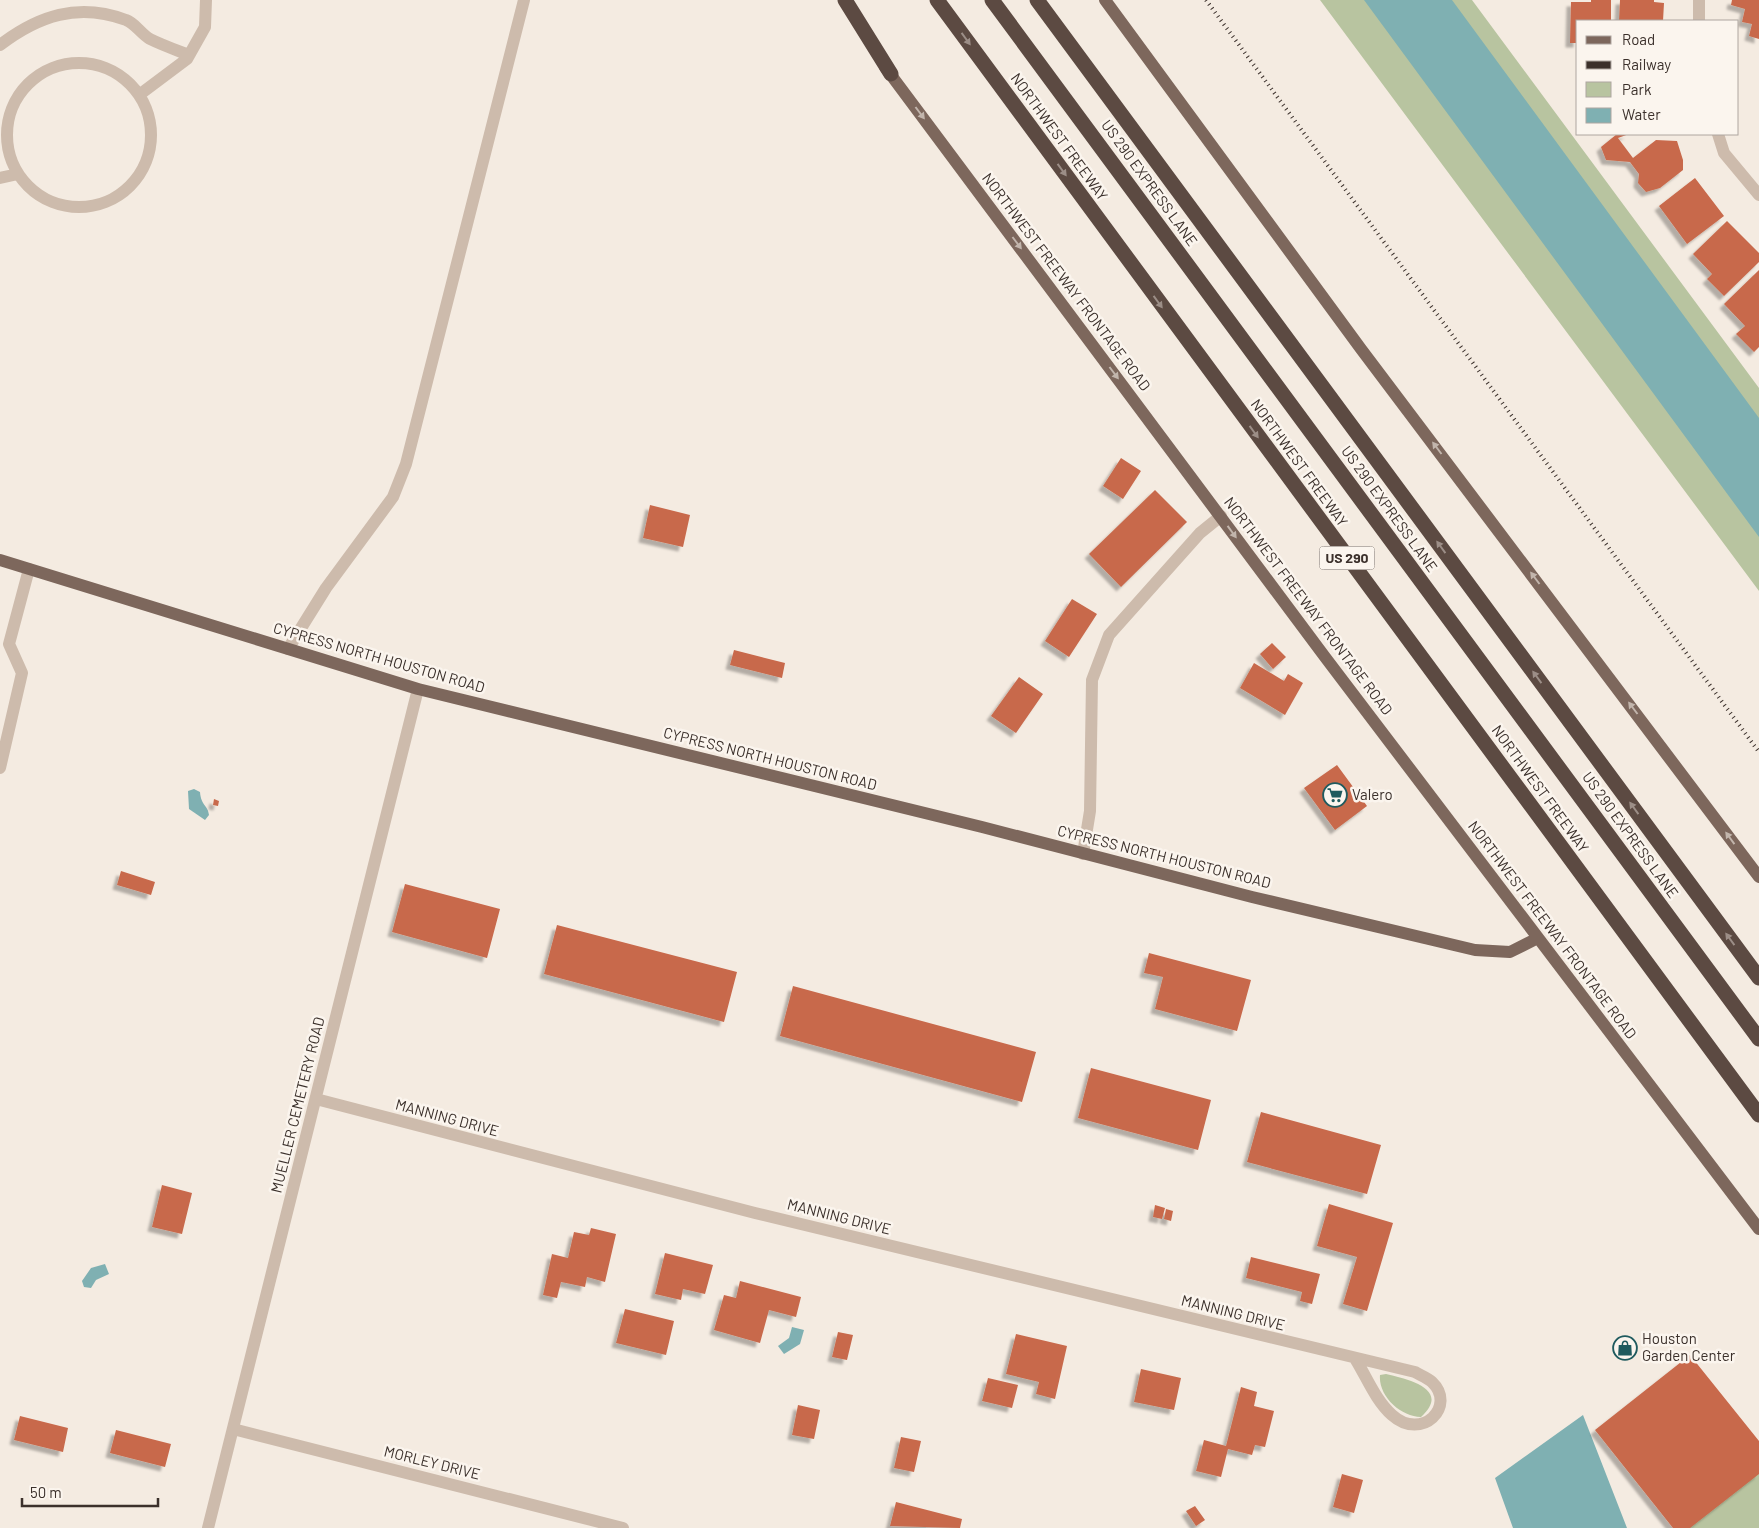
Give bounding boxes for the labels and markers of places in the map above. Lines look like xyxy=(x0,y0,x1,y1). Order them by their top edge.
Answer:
supermarket icon: Valero xyxy=(1322,782,1348,808)
place label: Valero xyxy=(1352,785,1393,803)
place label: Houston Garden Center xyxy=(1642,1329,1736,1364)
shop icon: Houston Garden Center xyxy=(1612,1335,1638,1361)

